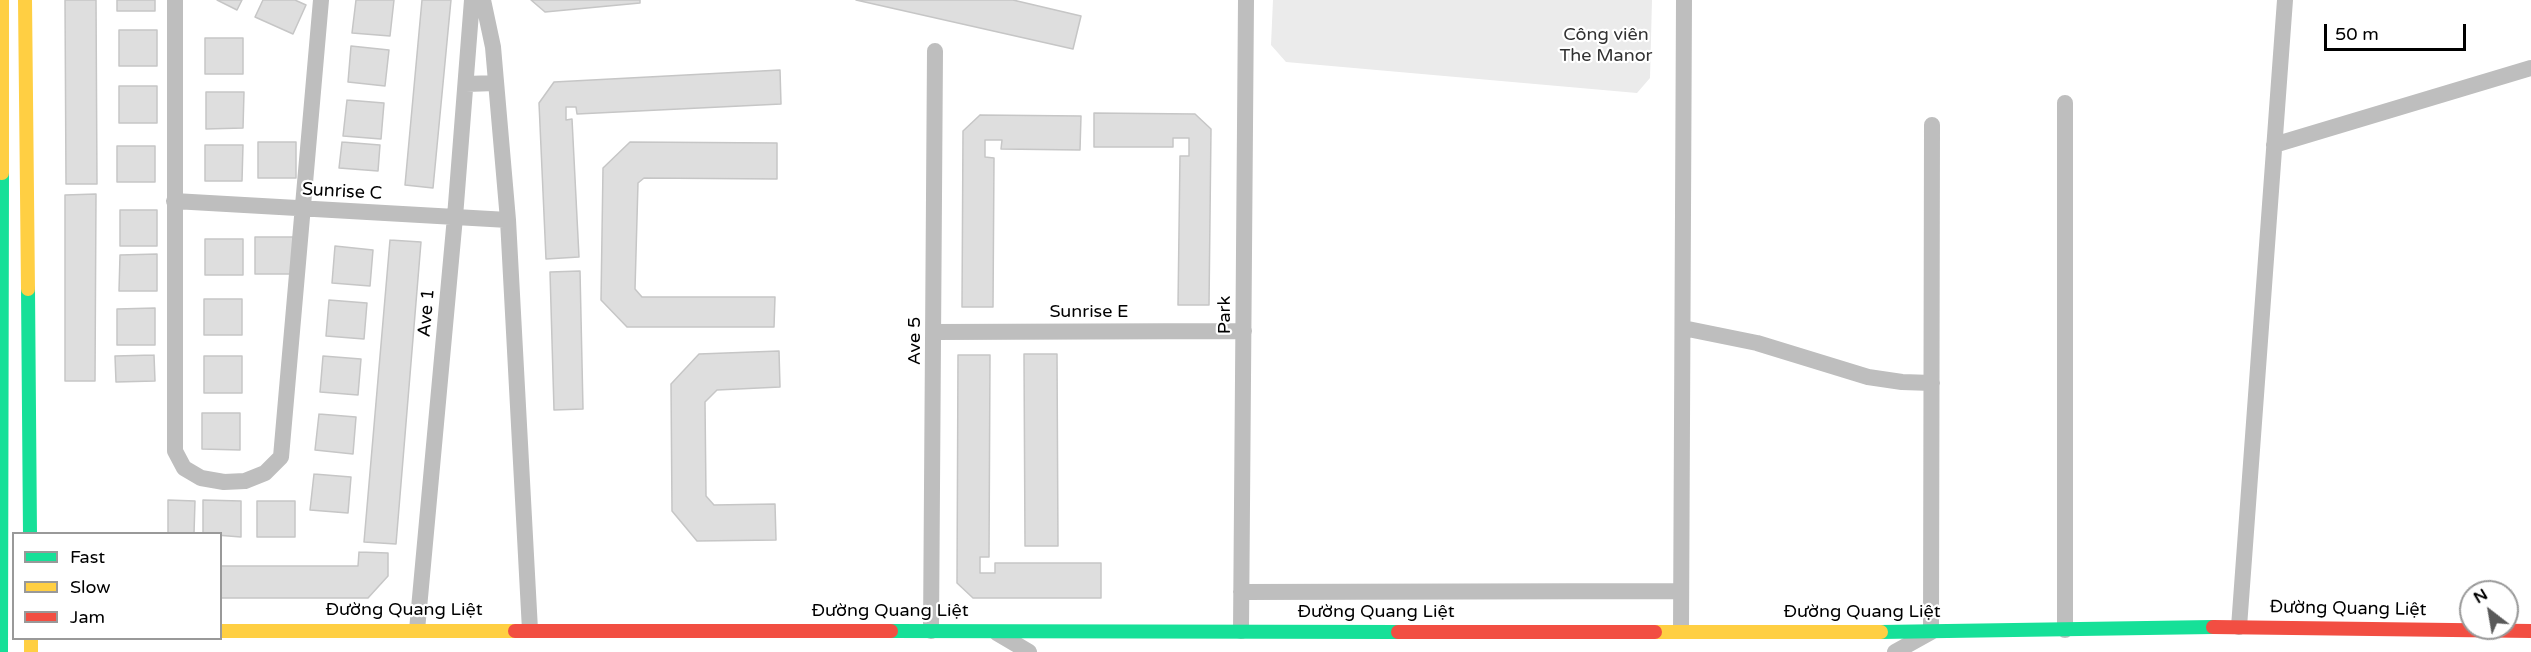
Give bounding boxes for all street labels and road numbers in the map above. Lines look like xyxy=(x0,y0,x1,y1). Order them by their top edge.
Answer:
street label: Sunrise C xyxy=(301,179,383,205)
street label: Ave 1 xyxy=(414,288,440,338)
street label: Park xyxy=(1214,296,1236,334)
street label: Sunrise E xyxy=(1049,301,1129,323)
street label: Ave 5 xyxy=(904,317,926,365)
street label: Đường Quang Liệt xyxy=(2269,597,2427,621)
street label: Đường Quang Liệt xyxy=(325,599,483,621)
street label: Đường Quang Liệt xyxy=(811,600,969,622)
street label: Đường Quang Liệt xyxy=(1297,601,1455,623)
street label: Đường Quang Liệt xyxy=(1783,601,1941,623)

